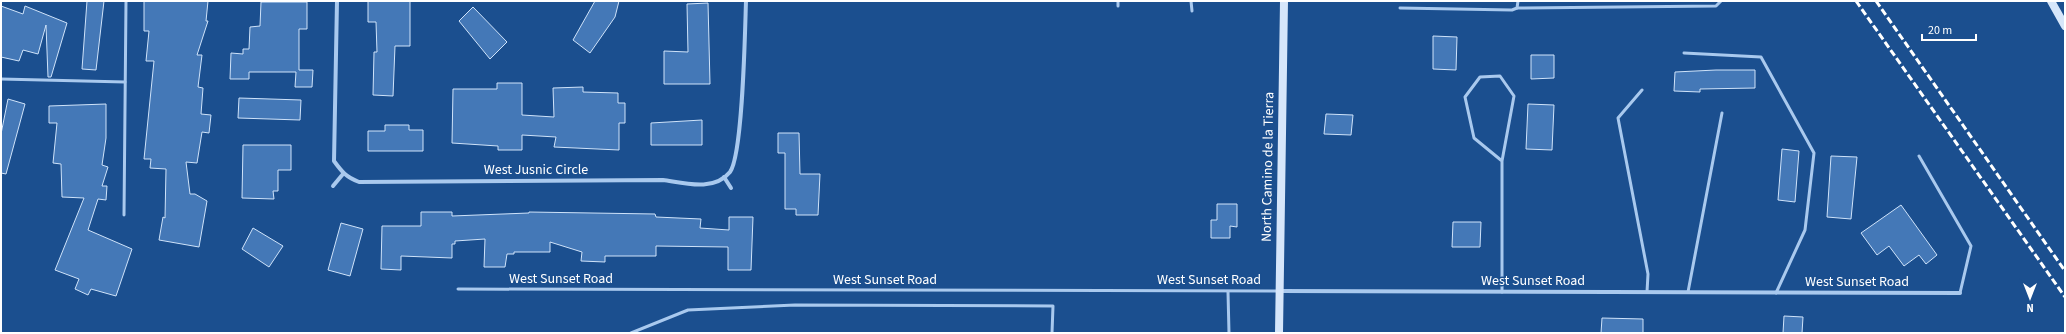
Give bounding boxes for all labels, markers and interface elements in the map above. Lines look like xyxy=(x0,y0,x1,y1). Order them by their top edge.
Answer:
scale bar xyxy=(1922,16,1976,42)
text: 20 m xyxy=(1928,22,1952,39)
street label: North Camino de la Tierra xyxy=(1257,92,1279,242)
street label: West Jusnic Circle xyxy=(484,160,588,180)
street label: West Sunset Road xyxy=(509,269,613,289)
street label: West Sunset Road xyxy=(833,270,937,290)
street label: West Sunset Road xyxy=(1157,270,1261,290)
street label: West Sunset Road xyxy=(1481,271,1585,291)
street label: West Sunset Road xyxy=(1805,272,1909,292)
north arrow xyxy=(2010,278,2050,318)
text: N xyxy=(2026,300,2034,315)

